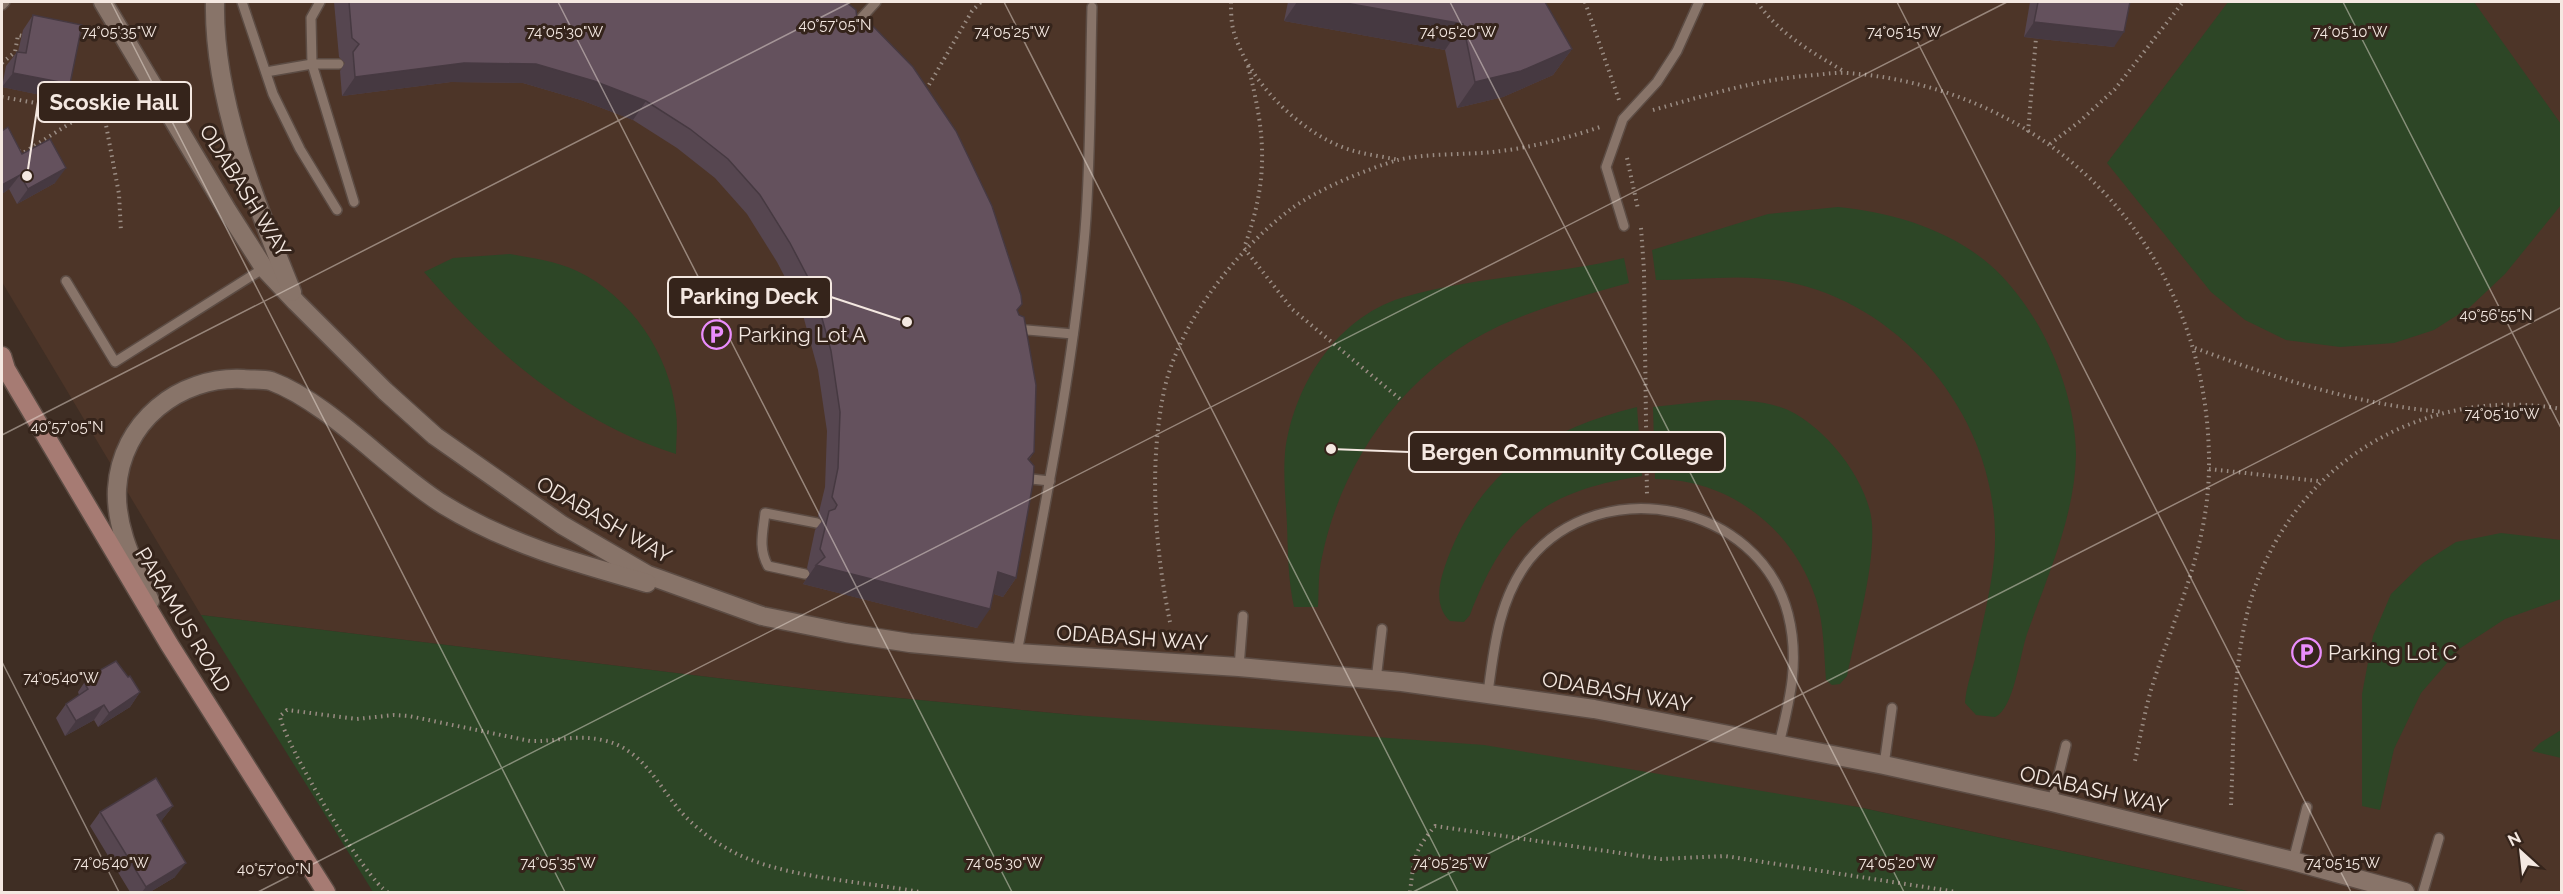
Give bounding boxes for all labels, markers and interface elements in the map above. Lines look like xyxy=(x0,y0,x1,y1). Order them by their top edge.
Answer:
text: 40°57'05"N xyxy=(798,16,872,34)
text: 74°05'35"W xyxy=(81,23,157,41)
text: 74°05'30"W xyxy=(527,23,603,41)
text: 74°05'25"W xyxy=(974,23,1050,41)
text: 74°05'20"W xyxy=(1420,23,1496,41)
text: 74°05'15"W xyxy=(1867,23,1941,41)
text: 74°05'10"W xyxy=(2313,23,2388,41)
callout: Scoskie Hall xyxy=(38,82,191,122)
text: Scoskie Hall xyxy=(49,89,180,115)
street label: ODABASH WAY xyxy=(195,120,296,262)
callout: Parking Deck xyxy=(668,277,831,317)
text: Parking Deck xyxy=(680,283,819,309)
text: 40°56'55"N xyxy=(2460,306,2533,324)
parking icon: Parking Lot A xyxy=(701,319,733,351)
place label: Parking Lot A xyxy=(738,322,866,347)
text: 74°05'10"W xyxy=(2465,405,2540,423)
text: 40°57'05"N xyxy=(30,418,104,436)
callout: Bergen Community College xyxy=(1409,432,1725,472)
text: Bergen Community College xyxy=(1421,439,1713,465)
street label: ODABASH WAY xyxy=(532,471,677,569)
street label: PARAMUS ROAD xyxy=(130,543,237,697)
street label: ODABASH WAY xyxy=(1055,620,1209,655)
parking icon: Parking Lot C xyxy=(2291,637,2323,669)
place label: Parking Lot C xyxy=(2328,640,2457,665)
street label: ODABASH WAY xyxy=(1540,666,1694,717)
text: 74°05'40"W xyxy=(23,669,99,687)
street label: ODABASH WAY xyxy=(2017,760,2171,819)
north arrow xyxy=(2491,822,2551,882)
text: N xyxy=(2505,828,2524,850)
text: 74°05'40"W xyxy=(73,854,149,872)
text: 74°05'35"W xyxy=(520,854,596,872)
text: 74°05'30"W xyxy=(966,854,1042,872)
text: 74°05'25"W xyxy=(1412,854,1488,872)
text: 74°05'20"W xyxy=(1859,854,1935,872)
text: 74°05'15"W xyxy=(2306,854,2380,872)
text: 40°57'00"N xyxy=(237,860,311,878)

